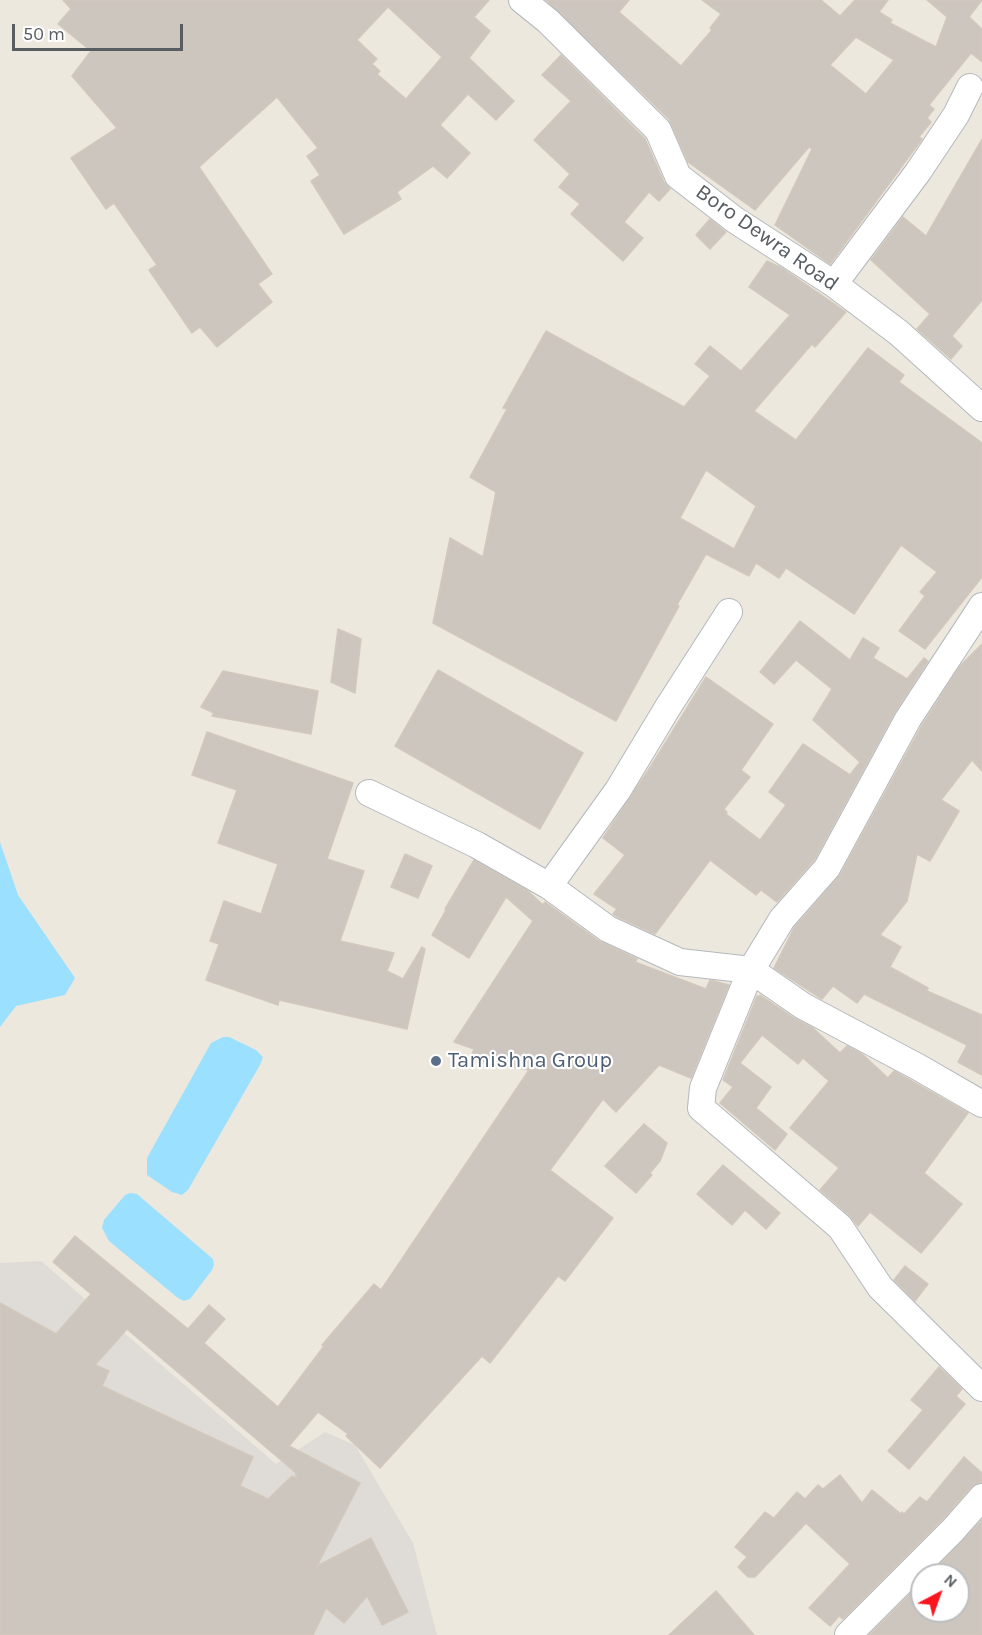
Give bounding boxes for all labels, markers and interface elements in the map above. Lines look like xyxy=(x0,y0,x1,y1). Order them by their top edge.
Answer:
scale bar xyxy=(15,12,186,50)
text: 50 m xyxy=(23,23,65,45)
street label: Boro Dewra Road xyxy=(690,179,844,297)
place label: Tamishna Group xyxy=(448,1048,612,1074)
marker: Tamishna Group xyxy=(429,1054,443,1068)
north arrow xyxy=(910,1563,970,1623)
text: N xyxy=(940,1570,961,1591)

